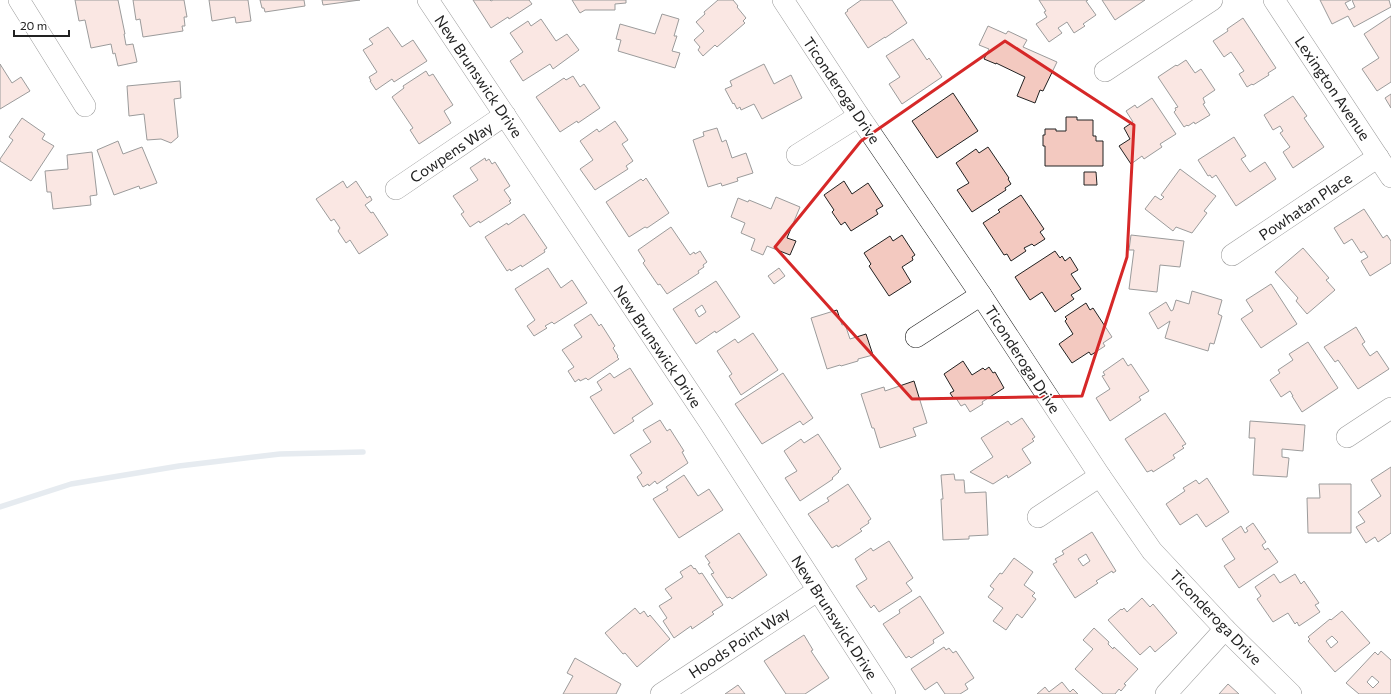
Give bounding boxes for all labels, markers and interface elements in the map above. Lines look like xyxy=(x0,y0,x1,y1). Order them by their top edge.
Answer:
street label: New Brunswick Drive xyxy=(431,11,527,141)
scale bar xyxy=(14,12,69,38)
text: 20 m xyxy=(20,18,47,32)
street label: Ticonderoga Drive xyxy=(800,33,884,147)
street label: Lexington Avenue xyxy=(1292,33,1374,143)
street label: Cowpens Way xyxy=(406,118,496,186)
street label: Powhatan Place xyxy=(1255,168,1355,244)
street label: New Brunswick Drive xyxy=(610,281,706,411)
street label: Ticonderoga Drive xyxy=(981,302,1065,416)
street label: New Brunswick Drive xyxy=(788,552,882,682)
street label: Ticonderoga Drive xyxy=(1166,566,1266,668)
street label: Hoods Point Way xyxy=(685,602,793,681)

